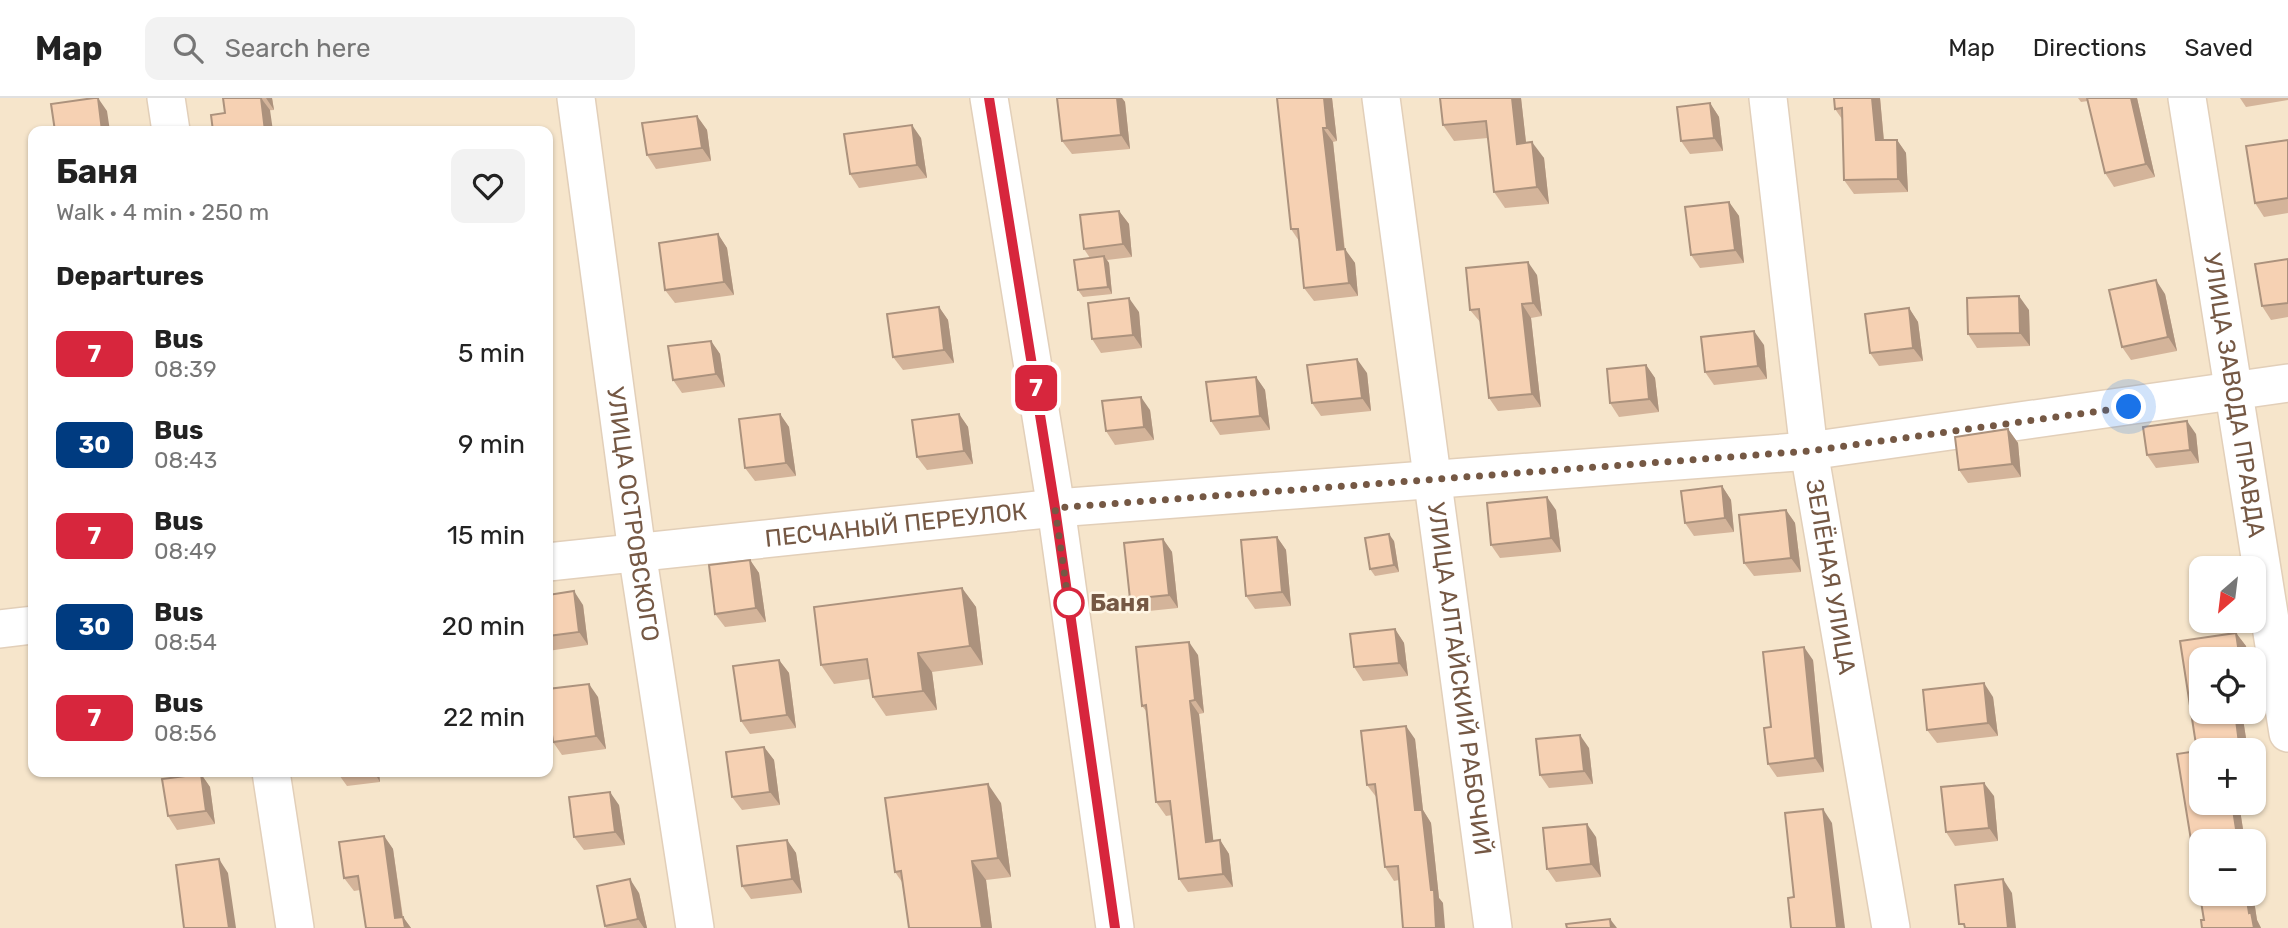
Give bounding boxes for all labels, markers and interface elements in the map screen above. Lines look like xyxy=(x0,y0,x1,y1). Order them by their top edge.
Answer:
search box xyxy=(145,17,635,80)
text: Map xyxy=(35,29,103,68)
icon: search xyxy=(169,29,207,67)
text: Search here xyxy=(225,33,370,64)
text: Map xyxy=(1948,34,1995,62)
text: Directions xyxy=(2033,34,2146,62)
text: Saved xyxy=(2184,34,2253,62)
button: heart xyxy=(451,149,525,223)
text: Баня xyxy=(56,152,138,191)
text: Walk · 4 min · 250 m xyxy=(56,198,269,226)
street label: УЛИЦА ЗАВОДА ПРАВДА xyxy=(2198,251,2271,540)
text: Departures xyxy=(56,261,204,292)
text: Bus xyxy=(154,324,203,355)
text: 5 min xyxy=(458,338,525,369)
text: 7 xyxy=(88,340,101,368)
text: 08:39 xyxy=(154,355,217,383)
line badge: 7 xyxy=(1013,365,1059,411)
text: 7 xyxy=(1029,374,1043,402)
street label: УЛИЦА ОСТРОВСКОГО xyxy=(601,385,665,643)
your location xyxy=(2111,389,2146,424)
text: Bus xyxy=(154,415,203,446)
text: 9 min xyxy=(458,429,525,460)
text: 30 xyxy=(78,431,111,459)
text: 08:43 xyxy=(154,446,217,474)
street label: ЗЕЛЁНАЯ УЛИЦА xyxy=(1800,477,1861,677)
street label: ПЕСЧАНЫЙ ПЕРЕУЛОК xyxy=(764,497,1029,553)
street label: УЛИЦА АЛТАЙСКИЙ РАБОЧИЙ xyxy=(1422,501,1497,857)
text: Bus xyxy=(154,506,203,537)
text: 15 min xyxy=(447,520,525,551)
text: 7 xyxy=(88,522,101,550)
text: 08:49 xyxy=(154,537,217,565)
north arrow xyxy=(2189,556,2266,634)
map controls xyxy=(2189,556,2266,906)
marker: Баня xyxy=(1054,588,1084,618)
place label: Баня xyxy=(1090,589,1150,617)
text: Bus xyxy=(154,597,203,628)
text: 20 min xyxy=(442,611,525,642)
text: 30 xyxy=(78,613,111,641)
text: 08:54 xyxy=(154,628,217,656)
button: locate xyxy=(2189,647,2266,724)
text: Bus xyxy=(154,688,203,719)
text: 22 min xyxy=(443,702,525,733)
text: 7 xyxy=(88,704,101,732)
text: 08:56 xyxy=(154,719,217,747)
button: + xyxy=(2189,738,2266,815)
button: − xyxy=(2189,829,2266,906)

